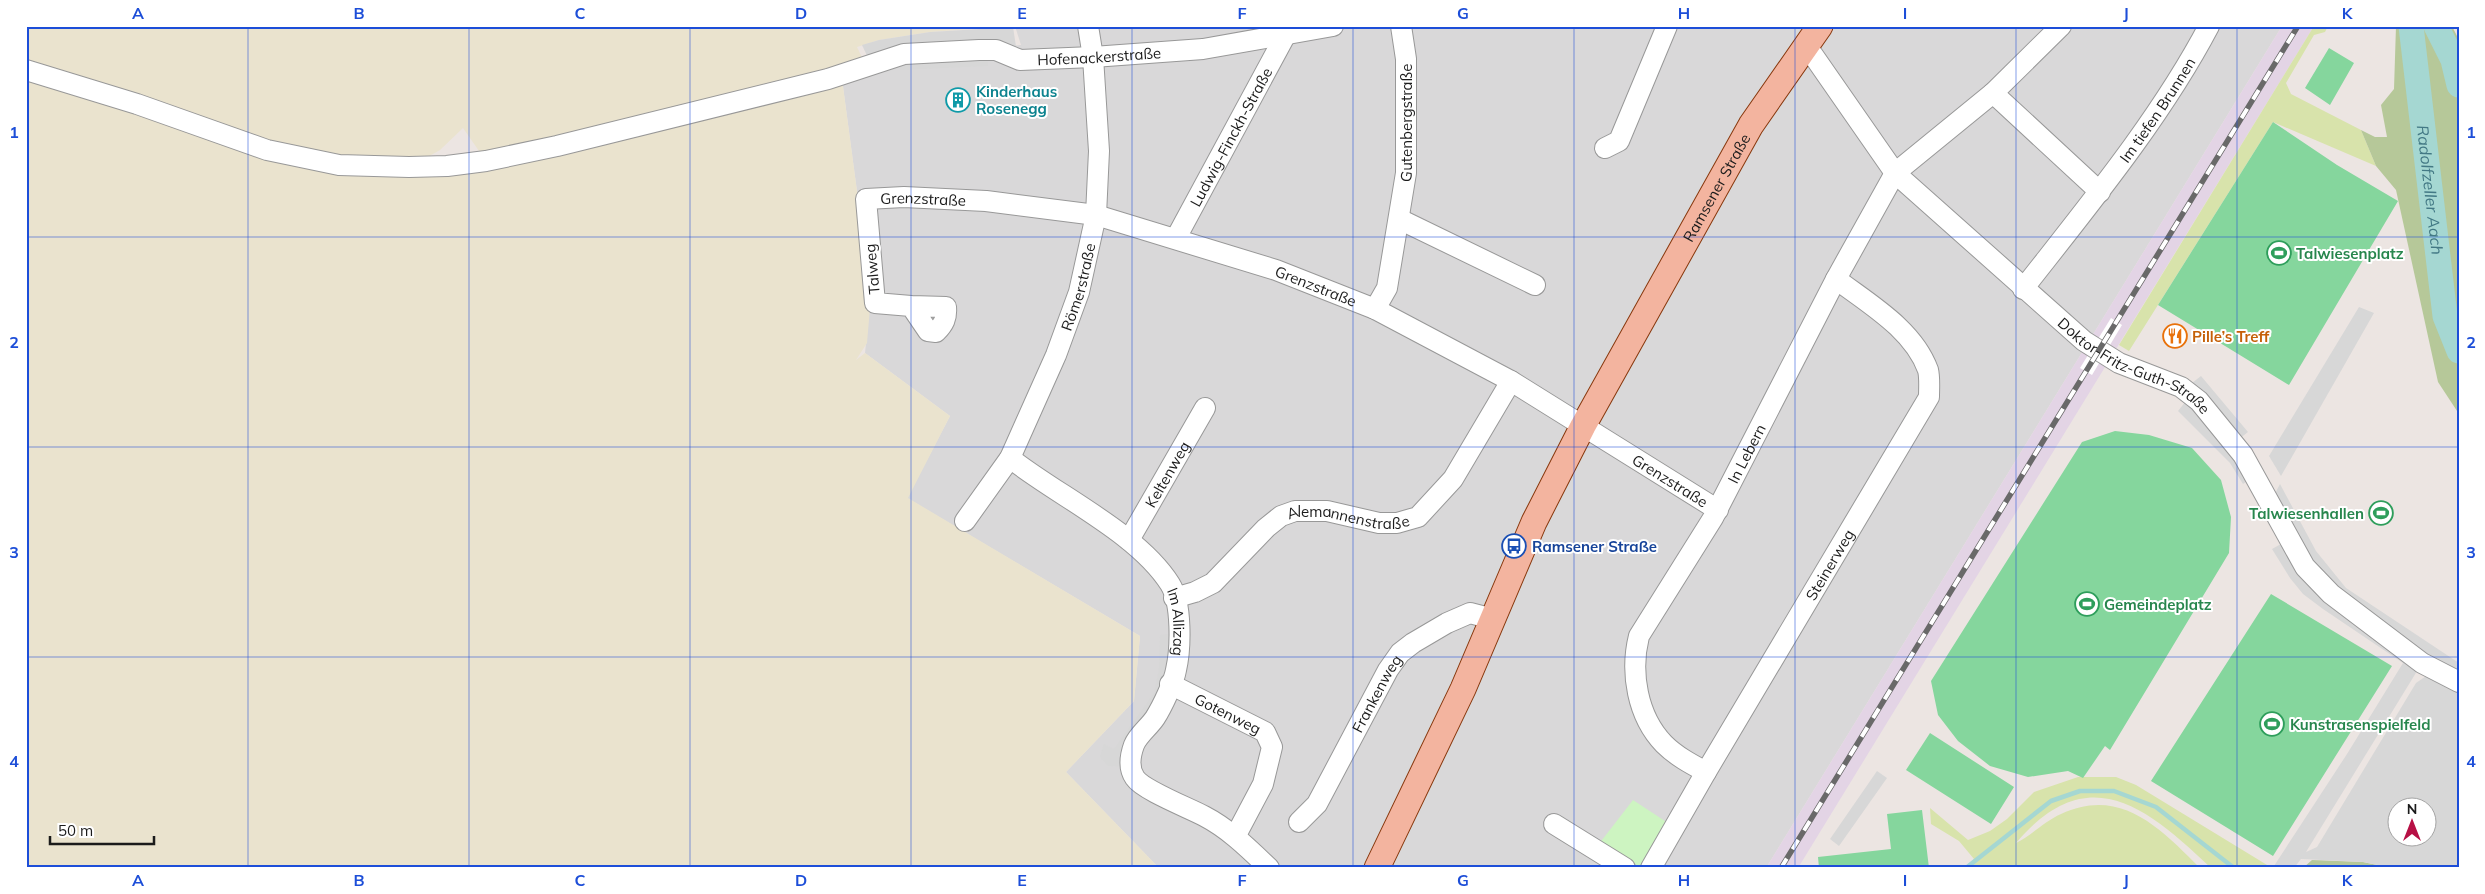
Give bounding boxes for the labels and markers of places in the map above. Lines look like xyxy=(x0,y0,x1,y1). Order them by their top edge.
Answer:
place label: Kinderhaus Rosenegg xyxy=(976,82,1057,118)
building icon: Kinderhaus Rosenegg xyxy=(945,87,971,113)
sports icon: Talwiesenplatz xyxy=(2266,240,2292,266)
place label: Talwiesenplatz xyxy=(2296,244,2404,263)
restaurant icon: Pille’s Treff xyxy=(2162,323,2188,349)
place label: Pille’s Treff xyxy=(2192,327,2270,346)
sports icon: Talwiesenhallen xyxy=(2368,500,2394,526)
place label: Talwiesenhallen xyxy=(2249,504,2364,523)
bus stop icon: Ramsener Straße xyxy=(1501,533,1527,559)
place label: Ramsener Straße xyxy=(1532,537,1657,556)
sports icon: Gemeindeplatz xyxy=(2074,591,2100,617)
place label: Gemeindeplatz xyxy=(2104,595,2212,614)
sports icon: Kunstrasenspielfeld xyxy=(2259,711,2285,737)
place label: Kunstrasenspielfeld xyxy=(2290,715,2430,734)

